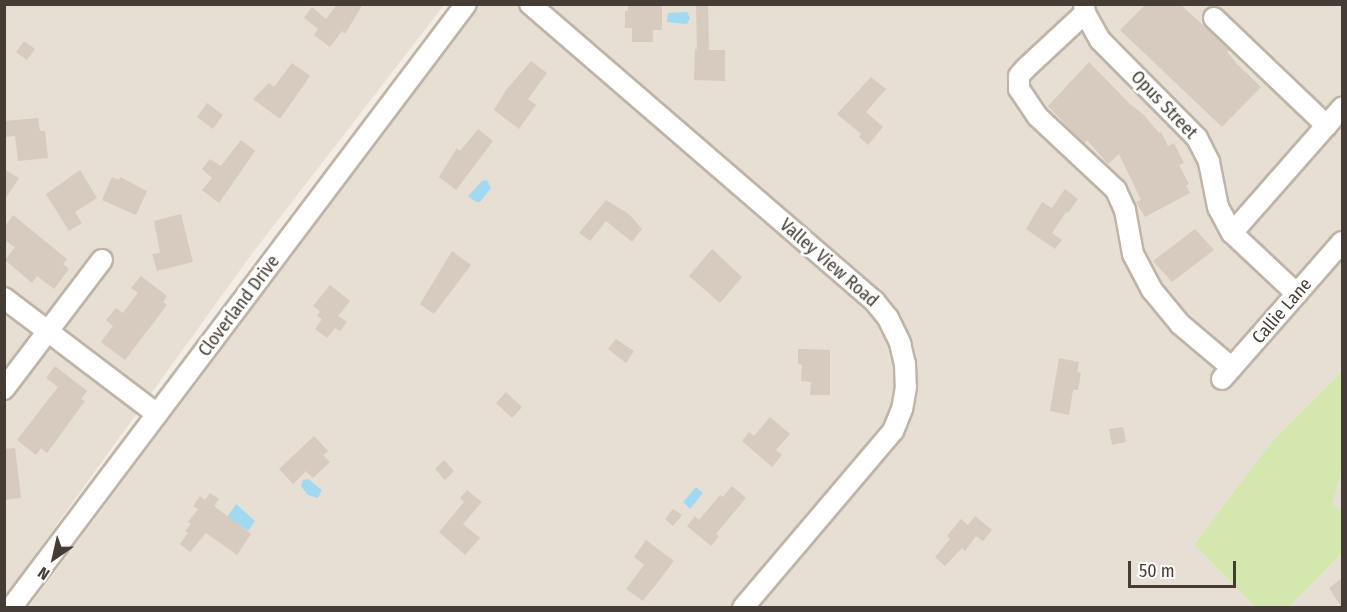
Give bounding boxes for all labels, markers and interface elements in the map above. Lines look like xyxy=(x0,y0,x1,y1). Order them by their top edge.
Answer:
street label: Opus Street xyxy=(1126,66,1202,144)
street label: Valley View Road xyxy=(775,214,883,312)
street label: Cloverland Drive xyxy=(194,251,284,361)
street label: Callie Lane xyxy=(1248,274,1316,348)
north arrow xyxy=(24,528,84,588)
scale bar xyxy=(1131,549,1239,587)
text: 50 m xyxy=(1139,560,1175,582)
text: N xyxy=(34,563,53,584)

